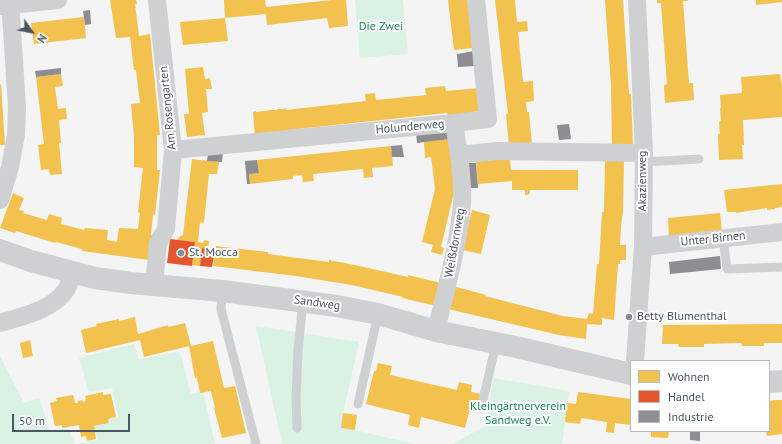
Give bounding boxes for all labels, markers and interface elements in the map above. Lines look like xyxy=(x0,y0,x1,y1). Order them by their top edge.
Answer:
north arrow xyxy=(12,12,52,52)
park label: Die Zwei xyxy=(359,20,403,34)
text: N xyxy=(34,32,50,45)
street label: Am Rosengarten xyxy=(156,65,180,151)
street label: Holunderweg xyxy=(375,117,445,137)
street label: Akazienweg xyxy=(636,150,650,212)
street label: Weißdornweg xyxy=(442,207,468,279)
street label: Unter Birnen xyxy=(680,228,746,250)
place label: St. Mocca xyxy=(189,246,238,260)
marker: St. Mocca xyxy=(176,248,186,258)
street label: Sandweg xyxy=(293,293,341,313)
place label: Betty Blumenthal xyxy=(637,310,727,324)
marker: Betty Blumenthal xyxy=(624,312,634,322)
legend xyxy=(630,360,770,432)
text: Wohnen xyxy=(668,369,710,384)
text: Handel xyxy=(668,389,705,404)
park label: Kleingärtnerverein Sandweg e.V. xyxy=(470,400,566,428)
scale bar xyxy=(14,406,132,432)
text: Industrie xyxy=(668,409,714,424)
text: 50 m xyxy=(19,413,45,428)

